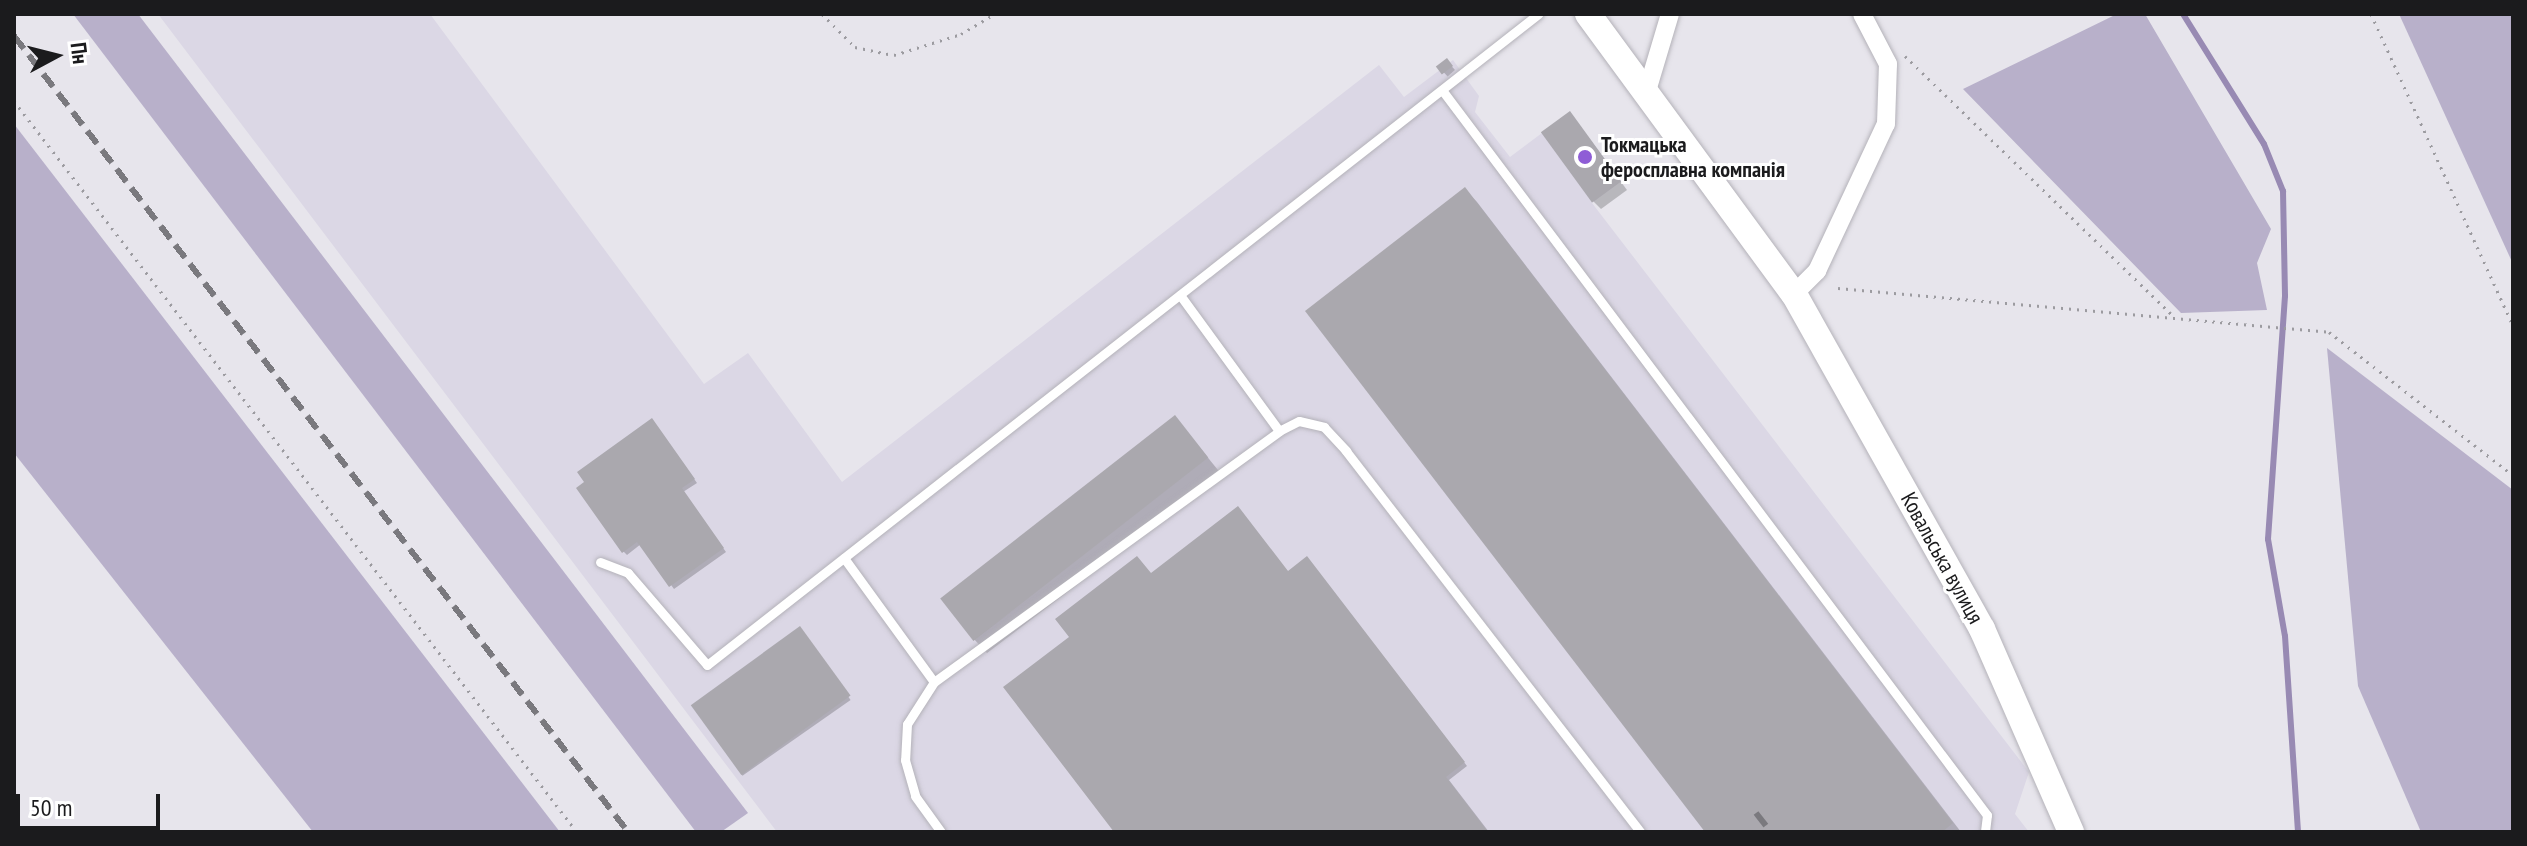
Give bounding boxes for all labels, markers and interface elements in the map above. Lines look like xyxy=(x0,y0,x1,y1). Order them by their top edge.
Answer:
north arrow xyxy=(16,16,96,96)
text: Пн xyxy=(65,41,95,65)
place label: Токмацька феросплавна компанія xyxy=(1601,131,1785,182)
marker: Токмацька феросплавна компанія xyxy=(1576,148,1594,166)
street label: Ковальська вулиця xyxy=(1895,488,1989,628)
scale bar xyxy=(20,778,164,828)
text: 50 m xyxy=(30,792,72,823)

